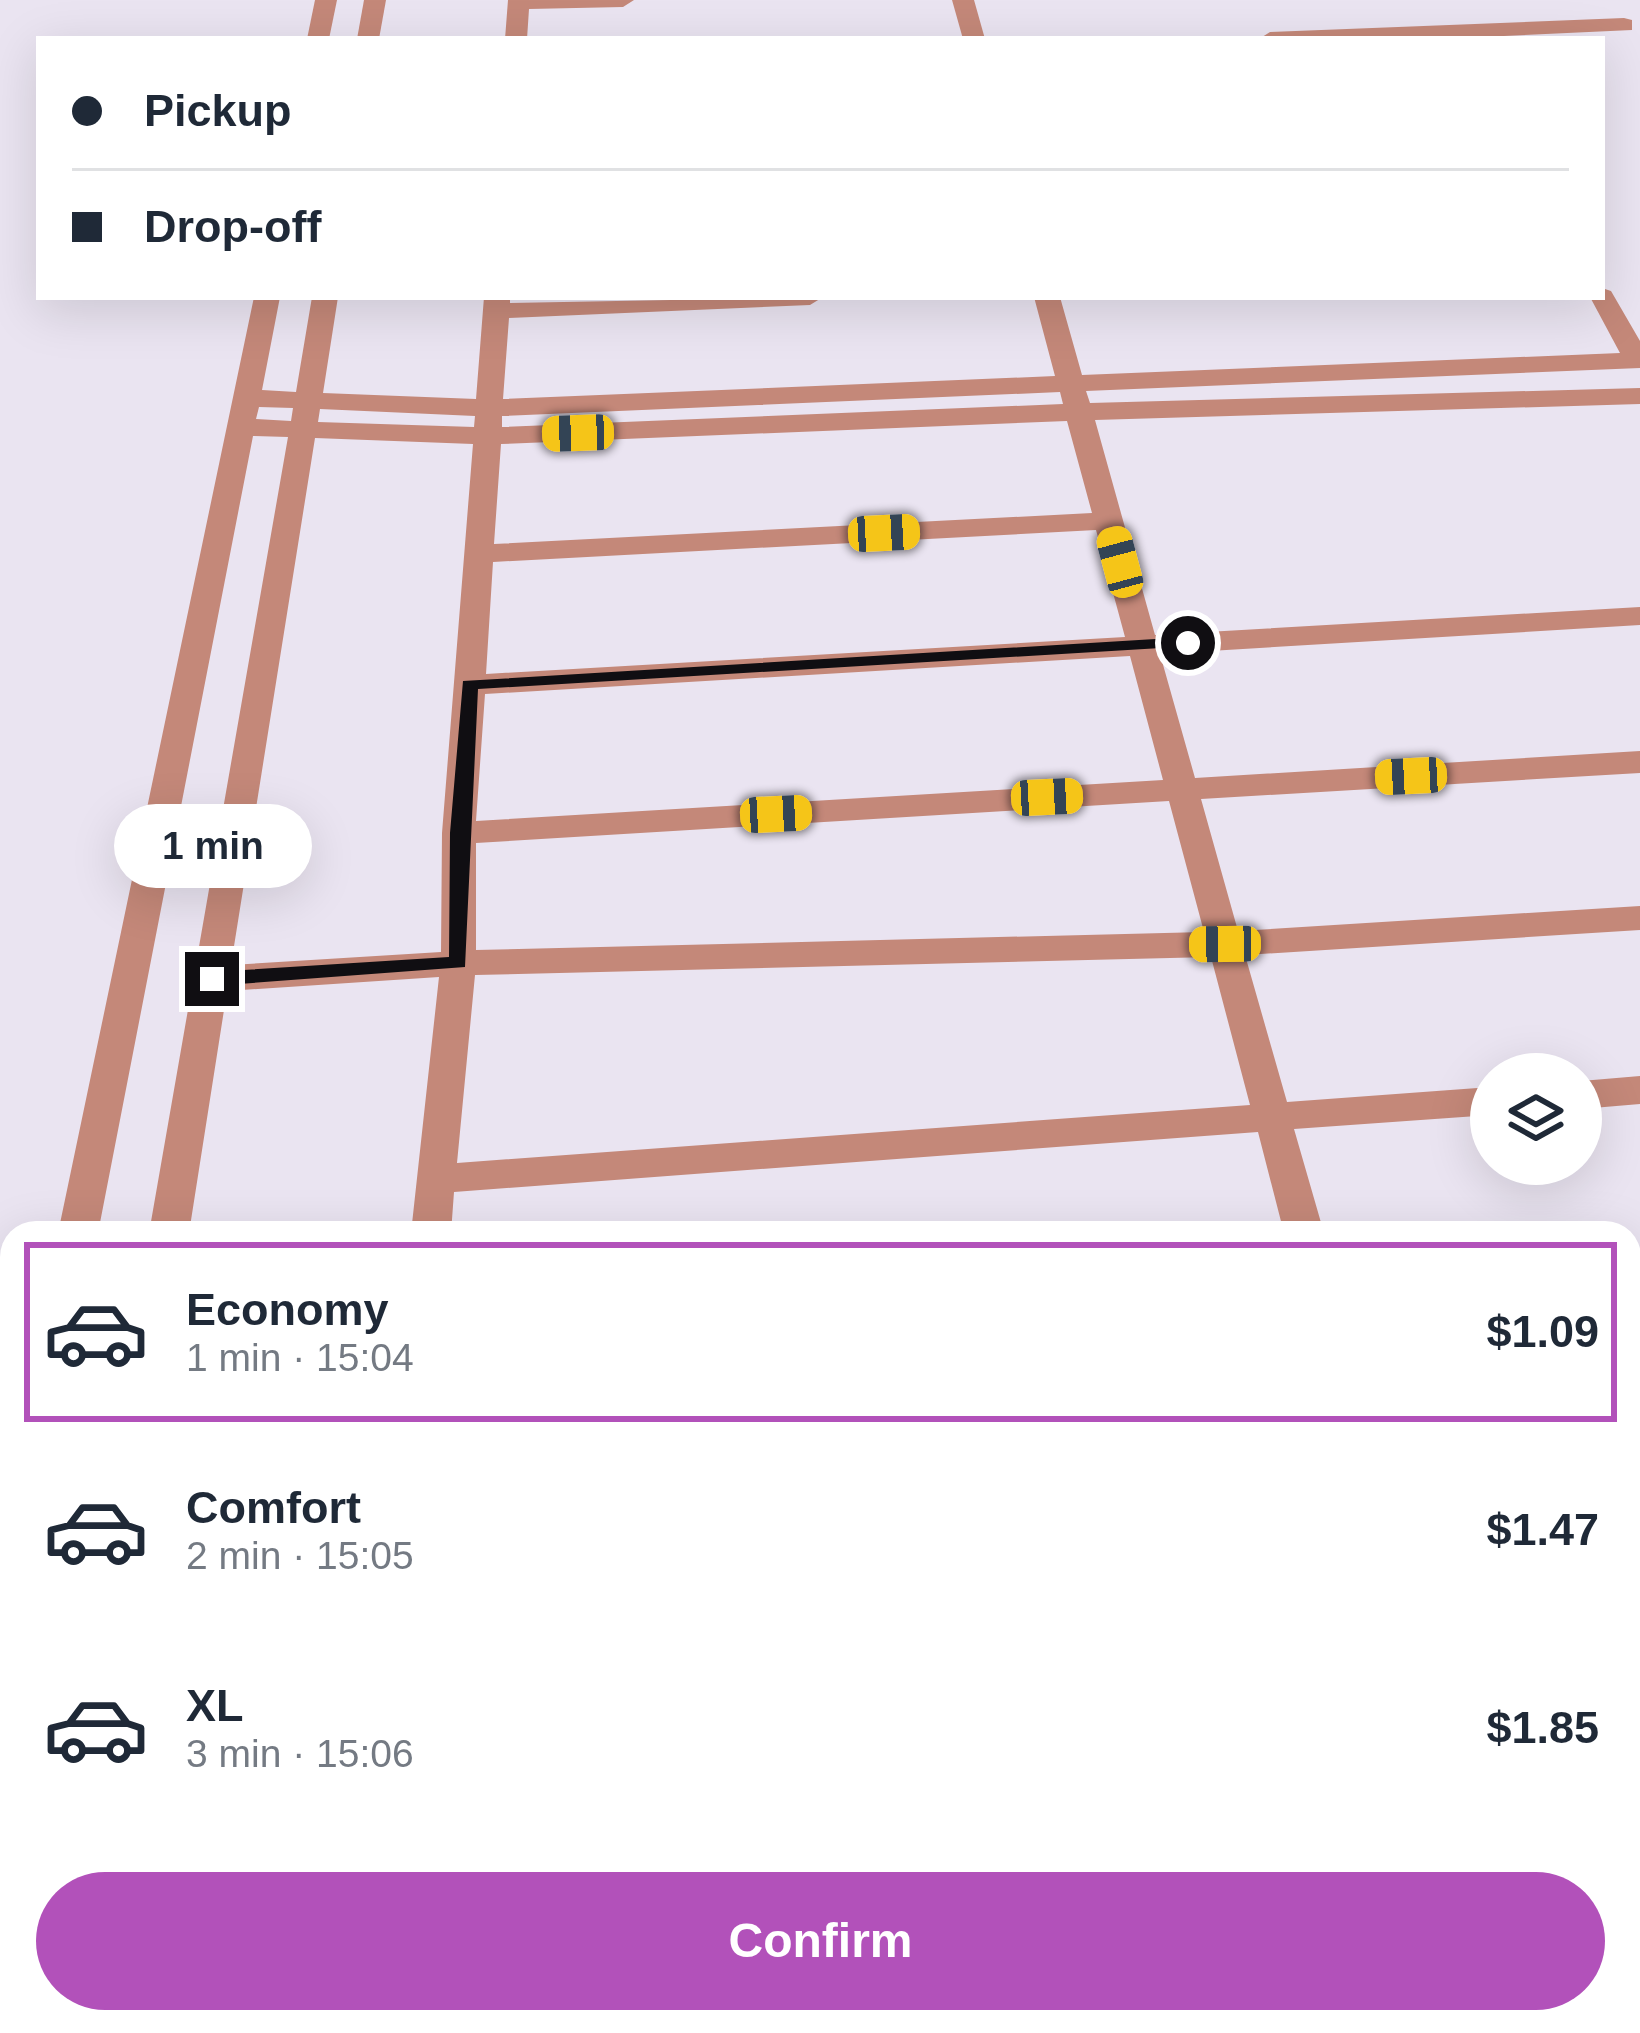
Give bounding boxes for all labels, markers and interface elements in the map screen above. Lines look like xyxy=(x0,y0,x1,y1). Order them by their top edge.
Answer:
text: Pickup xyxy=(144,85,292,136)
text: Drop-off xyxy=(144,201,321,252)
car xyxy=(541,414,615,452)
car xyxy=(847,513,921,553)
car xyxy=(1093,523,1147,601)
route start xyxy=(1161,616,1215,670)
car xyxy=(1374,756,1448,796)
car xyxy=(1010,777,1084,817)
car xyxy=(739,794,813,834)
callout: 1 min xyxy=(113,805,311,889)
text: 1 min xyxy=(162,824,264,867)
car xyxy=(1189,925,1261,963)
route end xyxy=(185,952,239,1006)
map controls xyxy=(1470,1053,1602,1185)
button: layers xyxy=(1470,1053,1602,1185)
icon: car xyxy=(42,1278,150,1386)
text: Economy xyxy=(186,1284,389,1335)
text: $1.09 xyxy=(1486,1306,1599,1357)
text: 1 min · 15:04 xyxy=(186,1336,414,1379)
icon: car xyxy=(42,1476,150,1584)
text: Comfort xyxy=(186,1482,361,1533)
text: $1.47 xyxy=(1486,1504,1599,1555)
text: 2 min · 15:05 xyxy=(186,1534,414,1577)
icon: car xyxy=(42,1674,150,1782)
text: XL xyxy=(186,1680,244,1731)
text: $1.85 xyxy=(1486,1702,1599,1753)
text: 3 min · 15:06 xyxy=(186,1732,414,1775)
button: Confirm xyxy=(36,1872,1605,2010)

